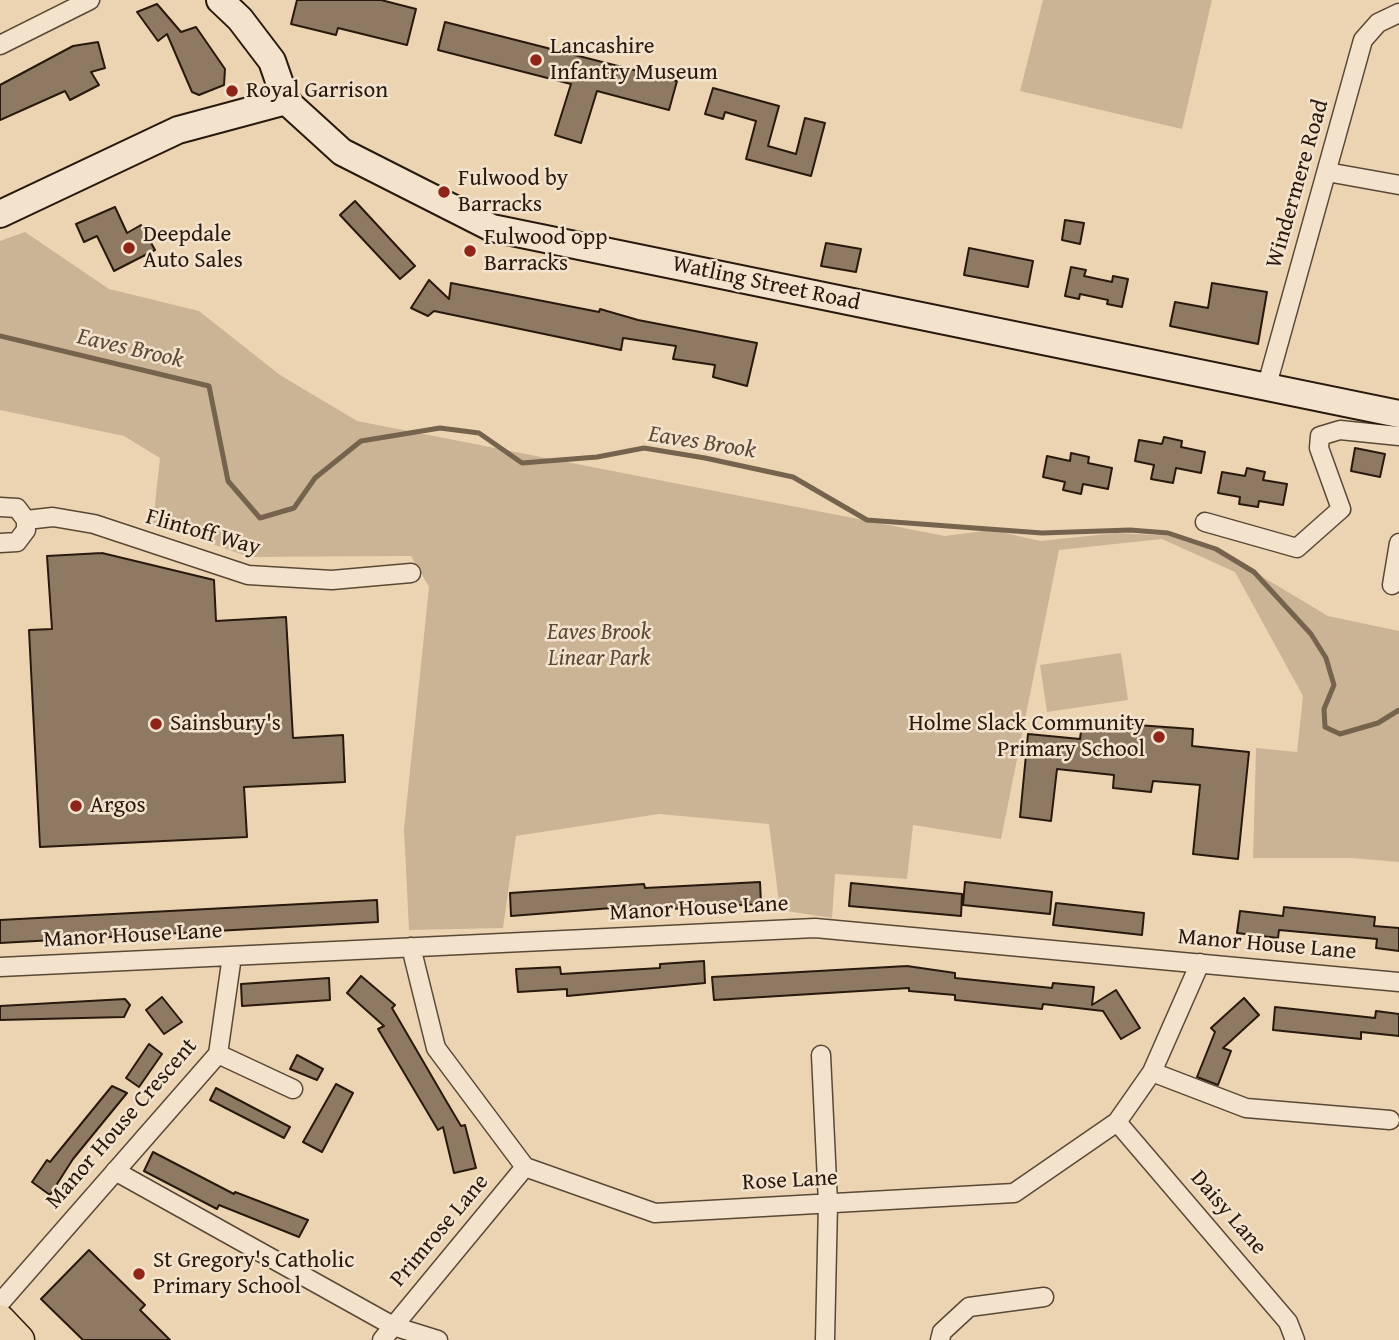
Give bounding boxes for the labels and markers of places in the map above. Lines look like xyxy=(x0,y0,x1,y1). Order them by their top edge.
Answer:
place label: Lancashire Infantry Museum xyxy=(550,33,718,87)
marker: Lancashire Infantry Museum xyxy=(528,52,544,68)
place label: Royal Garrison xyxy=(246,77,388,105)
marker: Royal Garrison xyxy=(224,83,240,99)
place label: Fulwood by Barracks xyxy=(458,165,568,219)
marker: Fulwood by Barracks xyxy=(436,184,452,200)
place label: Deepdale Auto Sales xyxy=(143,221,243,275)
place label: Fulwood opp Barracks xyxy=(484,224,607,278)
marker: Deepdale Auto Sales xyxy=(121,240,137,256)
marker: Fulwood opp Barracks xyxy=(462,243,478,259)
place label: Sainsbury's xyxy=(170,710,281,738)
place label: Holme Slack Community Primary School xyxy=(909,710,1145,764)
marker: Sainsbury's xyxy=(148,716,164,732)
marker: Holme Slack Community Primary School xyxy=(1151,729,1167,745)
place label: Argos xyxy=(90,792,146,820)
marker: Argos xyxy=(68,798,84,814)
place label: St Gregory's Catholic Primary School xyxy=(153,1247,354,1301)
marker: St Gregory's Catholic Primary School xyxy=(131,1266,147,1282)

